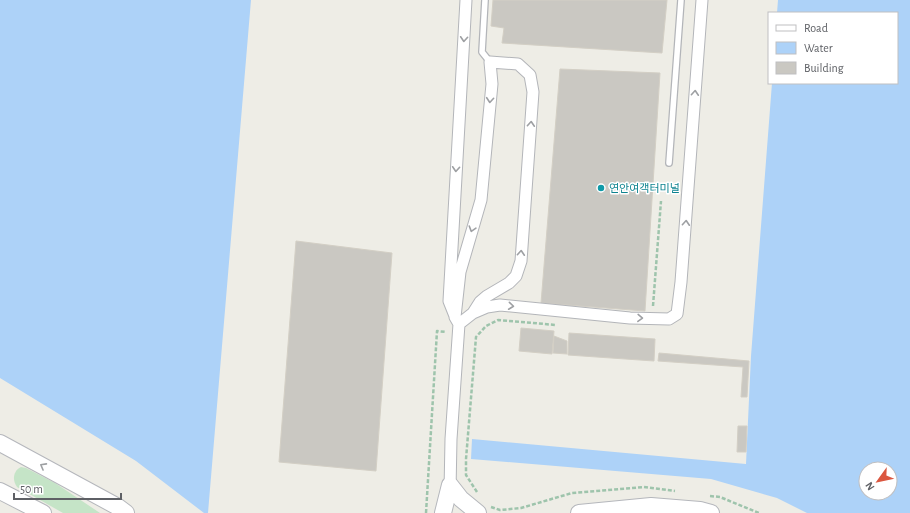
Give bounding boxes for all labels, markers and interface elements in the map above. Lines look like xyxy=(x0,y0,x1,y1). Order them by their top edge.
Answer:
legend xyxy=(768,12,898,84)
text: Road xyxy=(804,22,828,34)
one-way arrow xyxy=(459,36,468,42)
text: Water xyxy=(804,42,833,54)
text: Building xyxy=(804,62,844,74)
one-way arrow xyxy=(691,90,700,96)
one-way arrow xyxy=(486,97,495,104)
one-way arrow xyxy=(526,121,535,127)
one-way arrow xyxy=(451,166,460,172)
marker: 연안여객터미널 xyxy=(596,183,606,193)
place label: 연안여객터미널 xyxy=(609,183,680,194)
one-way arrow xyxy=(681,220,690,226)
one-way arrow xyxy=(468,225,477,232)
one-way arrow xyxy=(517,250,526,256)
one-way arrow xyxy=(508,301,514,310)
one-way arrow xyxy=(637,314,643,323)
north arrow xyxy=(858,461,898,501)
one-way arrow xyxy=(40,464,47,471)
scale bar xyxy=(14,475,121,501)
text: N xyxy=(863,480,877,492)
text: 50 m xyxy=(20,483,43,495)

